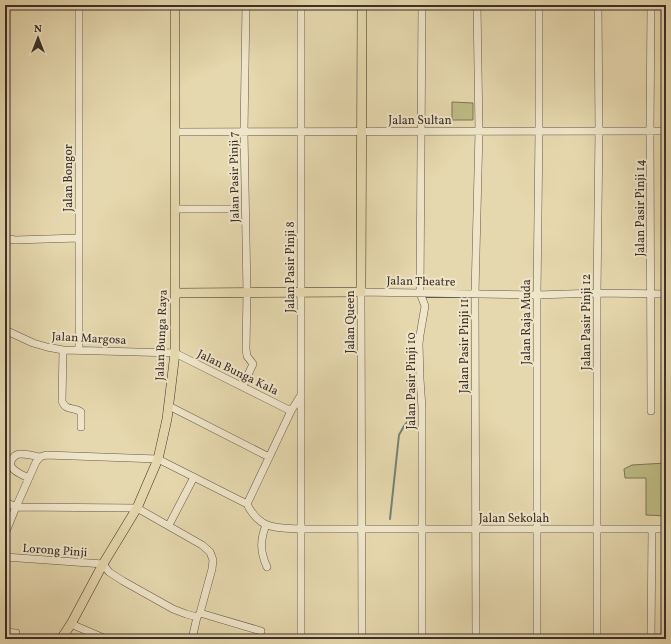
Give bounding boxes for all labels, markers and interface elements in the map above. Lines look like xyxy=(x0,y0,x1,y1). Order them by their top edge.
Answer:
north arrow xyxy=(18,18,58,58)
text: N xyxy=(34,22,42,37)
street label: Jalan Sultan xyxy=(388,113,452,129)
street label: Jalan Pasir Pinji 7 xyxy=(226,131,244,223)
street label: Jalan Bongor xyxy=(61,144,77,212)
street label: Jalan Pasir Pinji 14 xyxy=(633,159,649,257)
street label: Jalan Pasir Pinji 8 xyxy=(283,221,299,313)
street label: Jalan Theatre xyxy=(386,273,456,291)
street label: Jalan Pasir Pinji 12 xyxy=(579,274,595,370)
street label: Jalan Raja Muda xyxy=(519,279,535,365)
street label: Jalan Bunga Raya xyxy=(152,289,172,381)
street label: Jalan Queen xyxy=(343,290,359,354)
street label: Jalan Pasir Pinji 11 xyxy=(457,299,473,393)
street label: Jalan Margosa xyxy=(51,329,127,349)
street label: Jalan Pasir Pinji 10 xyxy=(404,332,420,430)
street label: Jalan Bunga Kala xyxy=(194,346,281,400)
street label: Jalan Sekolah xyxy=(479,511,549,527)
street label: Lorong Pinji xyxy=(22,541,88,561)

